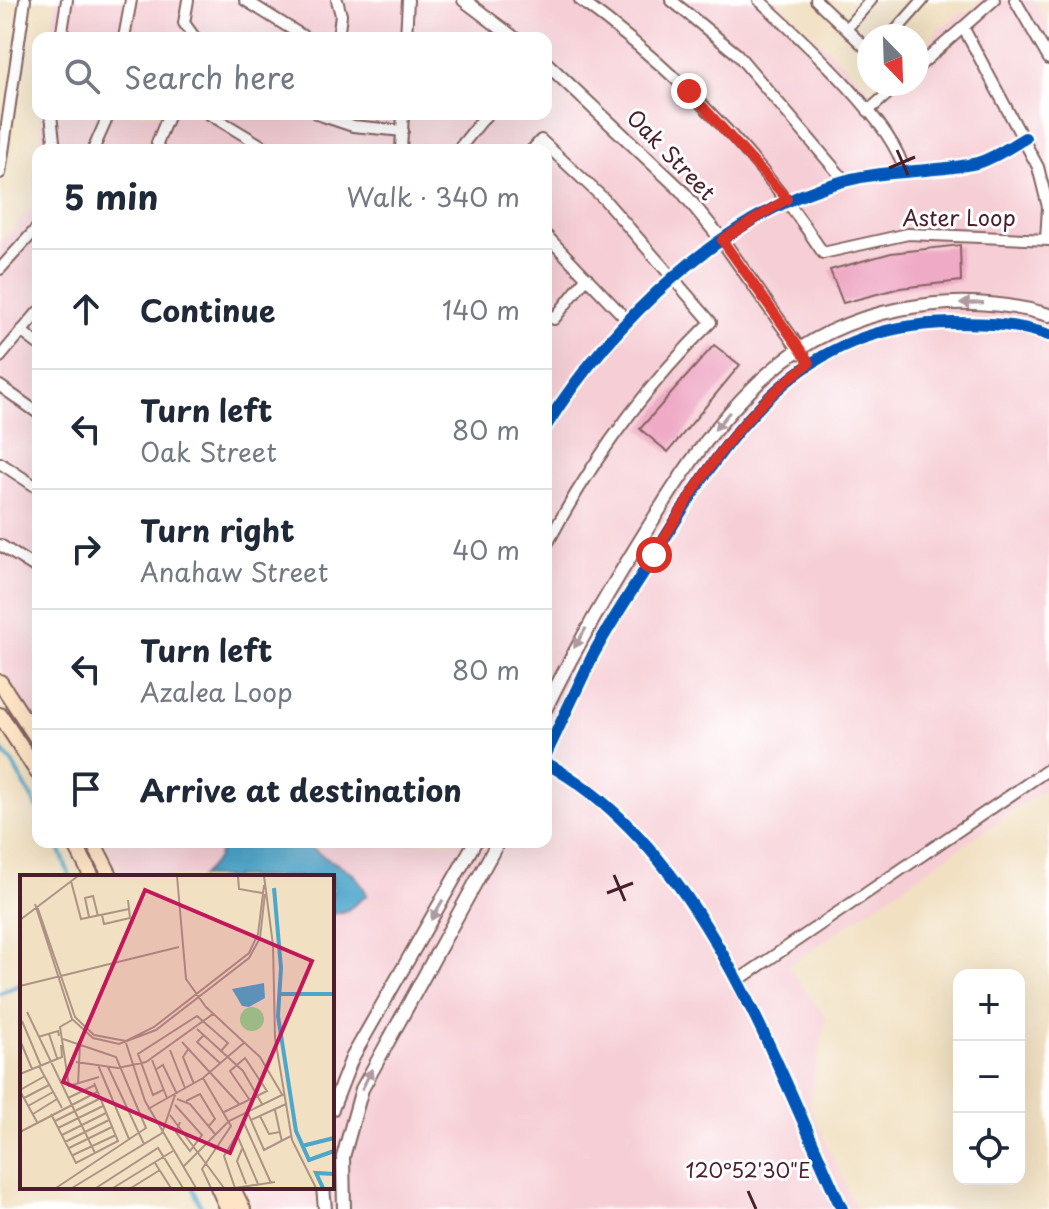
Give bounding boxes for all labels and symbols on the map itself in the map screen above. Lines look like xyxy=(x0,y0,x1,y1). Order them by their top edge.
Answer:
north arrow xyxy=(857,24,929,96)
route end xyxy=(671,73,707,109)
street label: Oak Street xyxy=(620,101,724,207)
street label: Aster Loop xyxy=(902,200,1016,233)
one-way arrow xyxy=(959,296,984,309)
one-way arrow xyxy=(714,411,731,431)
route start xyxy=(636,537,672,573)
one-way arrow xyxy=(574,627,588,649)
inset map xyxy=(20,875,334,1189)
one-way arrow xyxy=(430,899,444,921)
one-way arrow xyxy=(360,1068,374,1091)
text: 120°52'30"E xyxy=(685,1155,811,1185)

